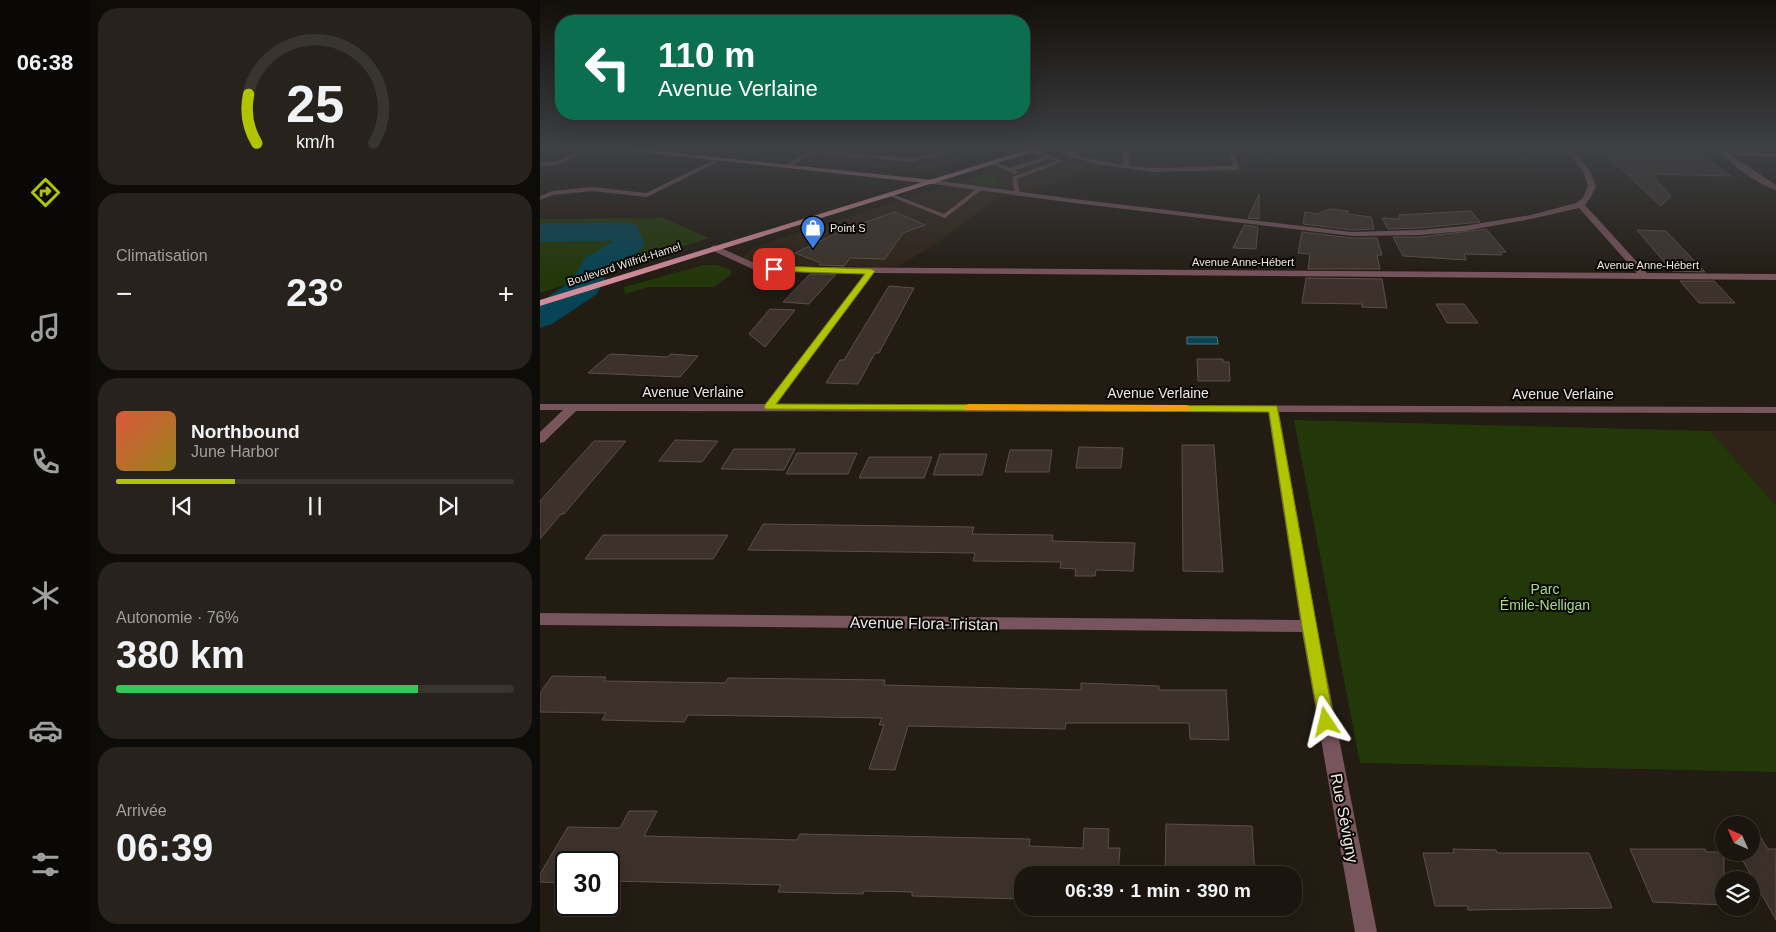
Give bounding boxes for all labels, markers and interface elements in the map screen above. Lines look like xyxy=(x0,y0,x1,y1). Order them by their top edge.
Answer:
icon: left xyxy=(575,35,640,100)
text: 110 m xyxy=(658,35,755,74)
text: 06:38 xyxy=(17,50,73,75)
text: 25 xyxy=(286,75,344,133)
text: Avenue Verlaine xyxy=(658,76,818,101)
text: km/h xyxy=(296,132,334,152)
icon: directions xyxy=(28,175,63,210)
shop icon: Point S xyxy=(800,215,826,249)
place label: Point S xyxy=(830,222,865,234)
street label: Boulevard Wilfrid-Hamel xyxy=(566,240,682,288)
text: Climatisation xyxy=(116,247,208,264)
pin xyxy=(753,248,795,290)
icon: arrive xyxy=(760,255,788,283)
street label: Avenue Anne-Hébert xyxy=(1192,256,1294,268)
street label: Avenue Anne-Hébert xyxy=(1597,259,1699,271)
text: 23° xyxy=(286,272,344,314)
text: − xyxy=(116,278,132,309)
text: + xyxy=(498,278,514,309)
icon: music xyxy=(28,310,63,345)
street label: Avenue Verlaine xyxy=(642,384,744,400)
street label: Avenue Verlaine xyxy=(1107,385,1209,401)
street label: Avenue Verlaine xyxy=(1512,386,1614,402)
text: Northbound xyxy=(191,421,300,442)
text: June Harbor xyxy=(191,443,279,460)
icon: phone xyxy=(28,444,63,479)
icon: previous xyxy=(168,492,196,520)
icon: pause xyxy=(301,492,329,520)
icon: next xyxy=(434,492,462,520)
icon: climate xyxy=(28,578,63,613)
park label: Parc Émile-Nelligan xyxy=(1500,581,1590,613)
text: Autonomie · 76% xyxy=(116,609,239,626)
street label: Avenue Flora-Tristan xyxy=(850,614,998,633)
text: 380 km xyxy=(116,634,245,676)
position arrow xyxy=(1299,695,1351,747)
icon: car xyxy=(28,713,63,748)
street label: Rue Sévigny xyxy=(1328,772,1362,864)
text: Arrivée xyxy=(116,802,167,819)
north arrow xyxy=(1715,816,1760,861)
map controls xyxy=(1715,816,1760,916)
text: 06:39 xyxy=(116,827,213,869)
icon: filters xyxy=(28,847,63,882)
speed limit sign: 30 xyxy=(555,851,620,916)
button: layers xyxy=(1715,871,1760,916)
text: 06:39 · 1 min · 390 m xyxy=(1065,880,1251,901)

